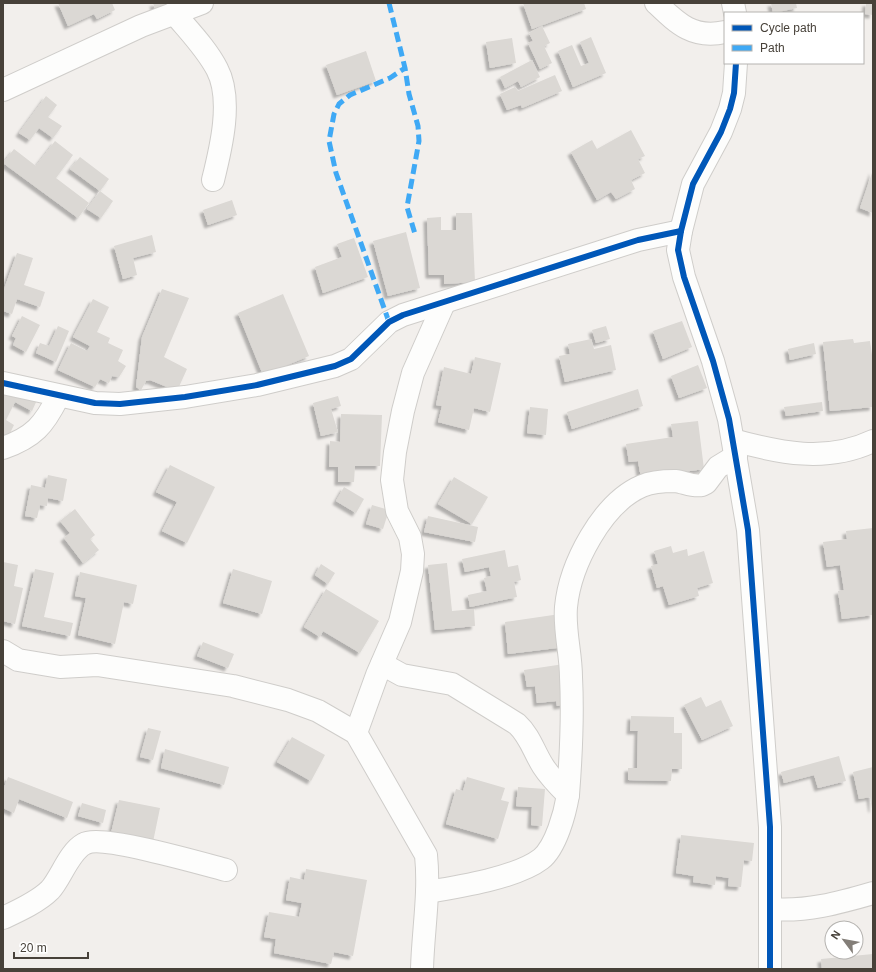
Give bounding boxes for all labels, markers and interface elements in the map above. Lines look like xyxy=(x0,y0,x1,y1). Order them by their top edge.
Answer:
legend xyxy=(724,12,864,64)
text: Cycle path xyxy=(760,21,817,35)
text: Path xyxy=(760,41,785,55)
north arrow xyxy=(824,920,864,960)
text: N xyxy=(828,928,843,941)
scale bar xyxy=(14,934,88,960)
text: 20 m xyxy=(20,941,47,955)

